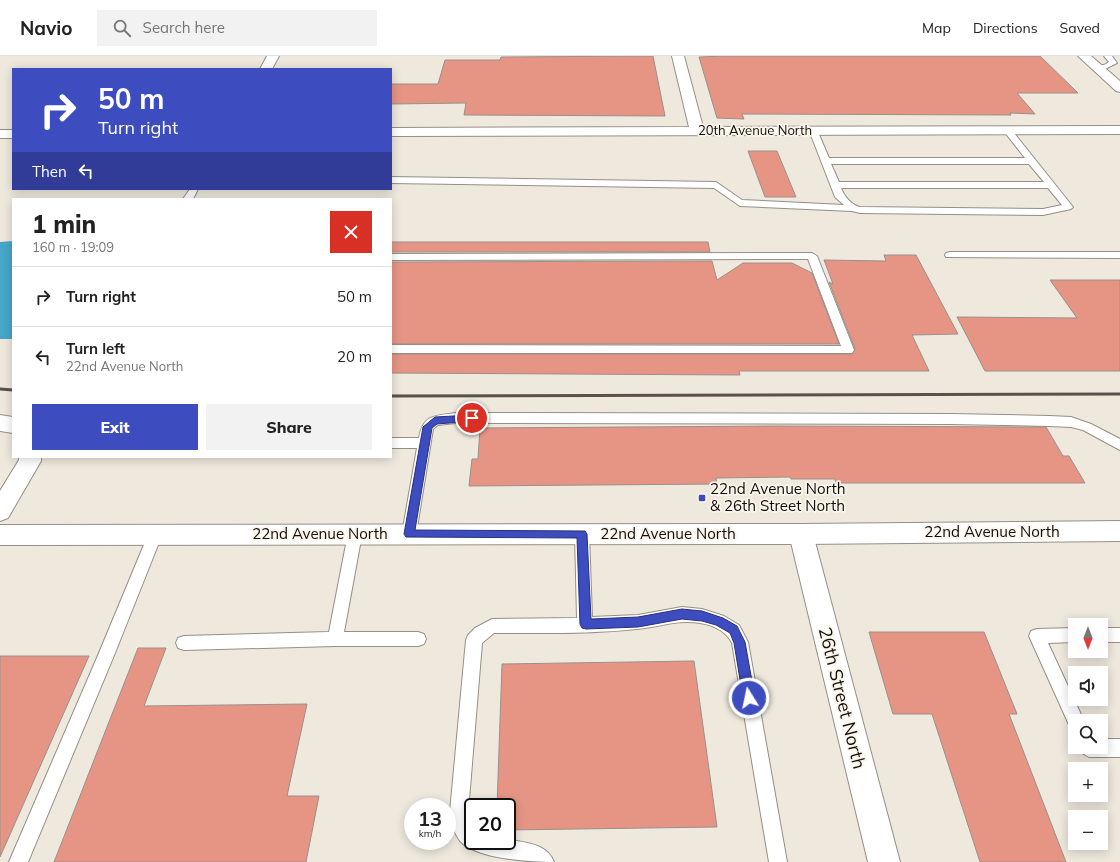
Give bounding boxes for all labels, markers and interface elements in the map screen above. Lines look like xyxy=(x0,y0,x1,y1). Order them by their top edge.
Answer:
search box xyxy=(97,10,377,46)
text: Navio xyxy=(20,16,73,40)
icon: search xyxy=(111,17,133,39)
text: Search here xyxy=(143,18,225,37)
text: Map xyxy=(922,19,951,37)
text: Directions xyxy=(973,19,1038,37)
text: Saved xyxy=(1060,19,1100,37)
text: 50 m xyxy=(98,81,164,116)
icon: right xyxy=(32,84,84,136)
text: Turn right xyxy=(98,116,178,139)
street label: 20th Avenue North xyxy=(698,122,812,138)
icon: left xyxy=(75,160,97,182)
text: Then xyxy=(32,162,67,181)
text: 1 min xyxy=(32,209,96,239)
button: close xyxy=(330,211,372,253)
text: 160 m · 19:09 xyxy=(32,239,114,255)
icon: right xyxy=(32,286,54,308)
text: Turn right xyxy=(66,287,136,306)
text: 50 m xyxy=(337,287,372,306)
text: Turn left xyxy=(66,339,125,358)
icon: left xyxy=(32,346,54,368)
text: 20 m xyxy=(337,347,372,366)
text: 22nd Avenue North xyxy=(66,358,183,374)
pin xyxy=(455,401,489,435)
button: Exit xyxy=(32,404,198,450)
button: Share xyxy=(206,404,372,450)
icon: arrive xyxy=(461,407,483,429)
place label: 22nd Avenue North & 26th Street North xyxy=(710,479,846,515)
marker: 22nd Avenue North & 26th Street North xyxy=(697,493,707,503)
street label: 22nd Avenue North xyxy=(924,522,1060,541)
street label: 22nd Avenue North xyxy=(252,524,388,543)
street label: 22nd Avenue North xyxy=(600,524,736,543)
north arrow xyxy=(1068,618,1108,658)
map controls xyxy=(1068,618,1108,850)
street label: 26th Street North xyxy=(814,625,871,771)
button: sound xyxy=(1068,666,1108,706)
position arrow xyxy=(728,677,770,719)
button: search xyxy=(1068,714,1108,754)
button: + xyxy=(1068,762,1108,802)
speed limit sign: 20 xyxy=(464,798,516,850)
text: 13 xyxy=(418,806,442,831)
button: − xyxy=(1068,810,1108,850)
text: km/h xyxy=(419,827,441,840)

